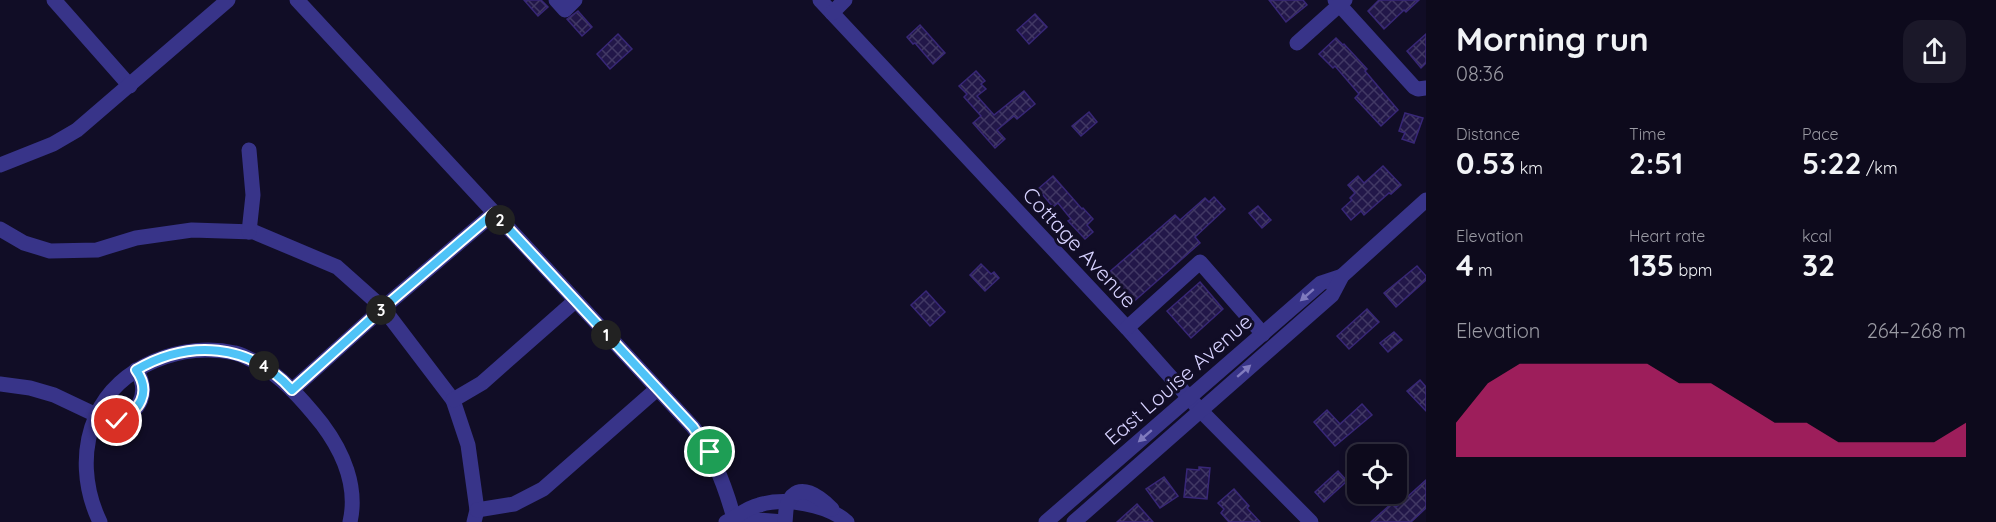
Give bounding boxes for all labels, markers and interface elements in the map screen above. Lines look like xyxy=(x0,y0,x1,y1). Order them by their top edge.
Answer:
text: Morning run xyxy=(1456,18,1649,59)
button: share xyxy=(1903,20,1966,83)
text: 08:36 xyxy=(1456,61,1504,86)
text: Distance xyxy=(1456,124,1520,144)
text: Time xyxy=(1629,124,1666,144)
text: Pace xyxy=(1802,124,1838,144)
text: 0.53 xyxy=(1456,144,1515,182)
text: 2:51 xyxy=(1629,144,1683,182)
text: 5:22 xyxy=(1802,144,1862,182)
text: km xyxy=(1515,158,1543,178)
text: /km xyxy=(1862,158,1898,178)
street label: Cottage Avenue xyxy=(1017,181,1143,313)
pin: 2 xyxy=(485,205,515,235)
text: 2 xyxy=(495,210,505,230)
text: Elevation xyxy=(1456,226,1523,246)
text: Heart rate xyxy=(1629,226,1705,246)
text: kcal xyxy=(1802,226,1832,246)
text: 4 xyxy=(1456,246,1474,284)
text: 135 xyxy=(1629,246,1674,284)
text: 32 xyxy=(1802,246,1835,284)
text: m xyxy=(1474,260,1493,280)
text: bpm xyxy=(1674,260,1712,280)
one-way arrow xyxy=(1300,288,1315,301)
pin: 3 xyxy=(366,295,396,325)
text: 3 xyxy=(377,300,385,320)
street label: East Louise Avenue xyxy=(1099,308,1257,450)
text: Elevation xyxy=(1456,318,1540,343)
text: 264–268 m xyxy=(1867,318,1966,343)
pin: 1 xyxy=(591,320,621,350)
text: 1 xyxy=(603,325,609,345)
pin: 4 xyxy=(249,351,279,381)
text: 4 xyxy=(259,356,269,376)
one-way arrow xyxy=(1236,365,1251,378)
pin xyxy=(91,395,142,446)
icon: check xyxy=(100,404,133,437)
pin xyxy=(684,426,735,477)
one-way arrow xyxy=(1137,429,1153,442)
icon: arrive xyxy=(693,435,726,468)
map controls xyxy=(1347,444,1407,504)
button: locate xyxy=(1347,444,1407,504)

